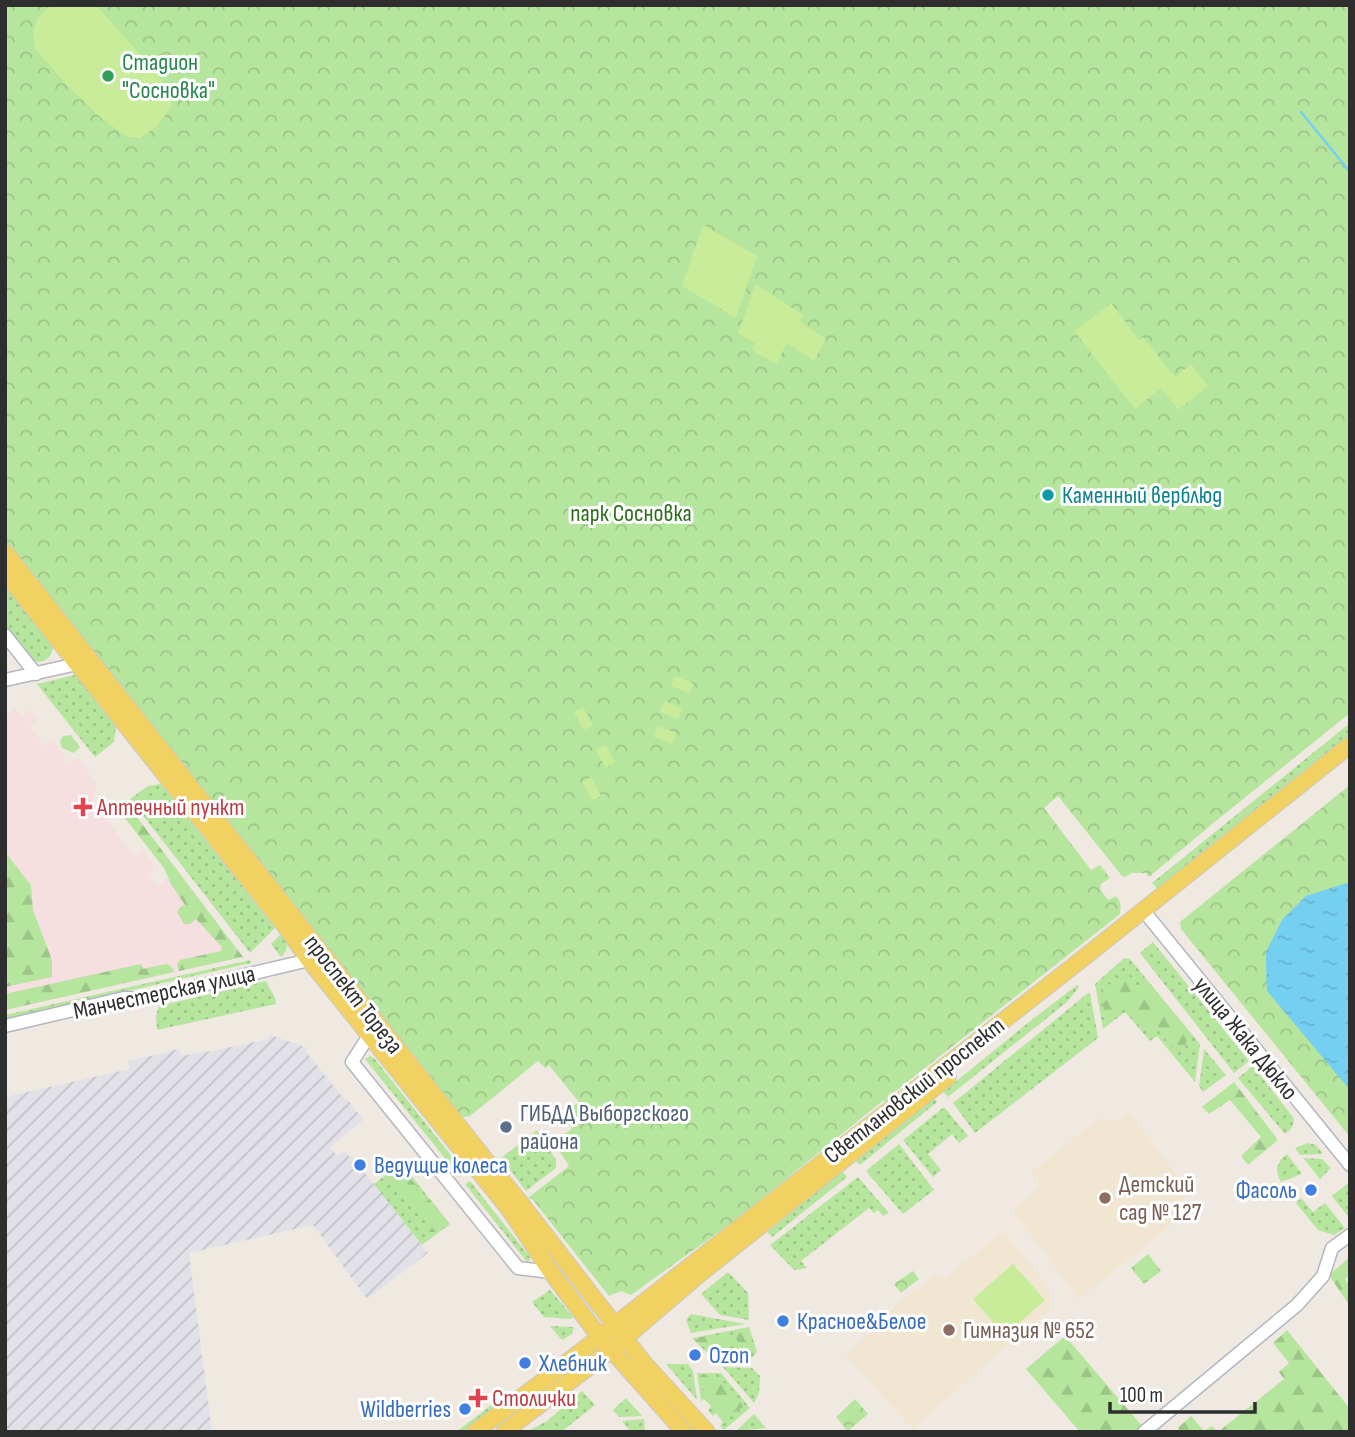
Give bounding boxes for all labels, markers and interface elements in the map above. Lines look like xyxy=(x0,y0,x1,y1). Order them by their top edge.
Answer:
place label: Стадион "Сосновка" xyxy=(122,48,215,105)
marker: Стадион "Сосновка" xyxy=(100,68,116,84)
place label: Каменный верблюд xyxy=(1062,481,1222,510)
marker: Каменный верблюд xyxy=(1040,487,1056,503)
park label: парк Сосновка xyxy=(570,499,692,528)
place label: Аптечный пункт xyxy=(96,793,244,822)
marker: Аптечный пункт xyxy=(75,799,91,815)
street label: проспект Тореза xyxy=(298,929,409,1060)
street label: Манчестерская улица xyxy=(71,959,258,1026)
street label: улица Жака Дюкло xyxy=(1187,971,1304,1106)
street label: Светлановский проспект xyxy=(818,1011,1010,1170)
place label: ГИБДД Выборгского района xyxy=(520,1099,689,1156)
marker: ГИБДД Выборгского района xyxy=(498,1119,514,1135)
place label: Ведущие колеса xyxy=(374,1151,508,1180)
marker: Ведущие колеса xyxy=(352,1157,368,1173)
place label: Детский сад № 127 xyxy=(1119,1170,1202,1227)
place label: Фасоль xyxy=(1235,1176,1297,1205)
marker: Фасоль xyxy=(1303,1182,1319,1198)
marker: Детский сад № 127 xyxy=(1097,1190,1113,1206)
place label: Красное&Белое xyxy=(797,1307,926,1336)
marker: Красное&Белое xyxy=(775,1313,791,1329)
place label: Гимназия № 652 xyxy=(963,1316,1095,1345)
marker: Гимназия № 652 xyxy=(941,1322,957,1338)
place label: Ozon xyxy=(709,1341,749,1370)
marker: Ozon xyxy=(687,1347,703,1363)
place label: Хлебник xyxy=(538,1349,608,1378)
marker: Хлебник xyxy=(517,1355,533,1371)
scale bar xyxy=(1110,1370,1255,1414)
text: 100 m xyxy=(1120,1383,1163,1408)
place label: Столички xyxy=(492,1384,576,1413)
marker: Столички xyxy=(470,1390,486,1406)
place label: Wildberries xyxy=(360,1395,451,1424)
marker: Wildberries xyxy=(457,1401,473,1417)

